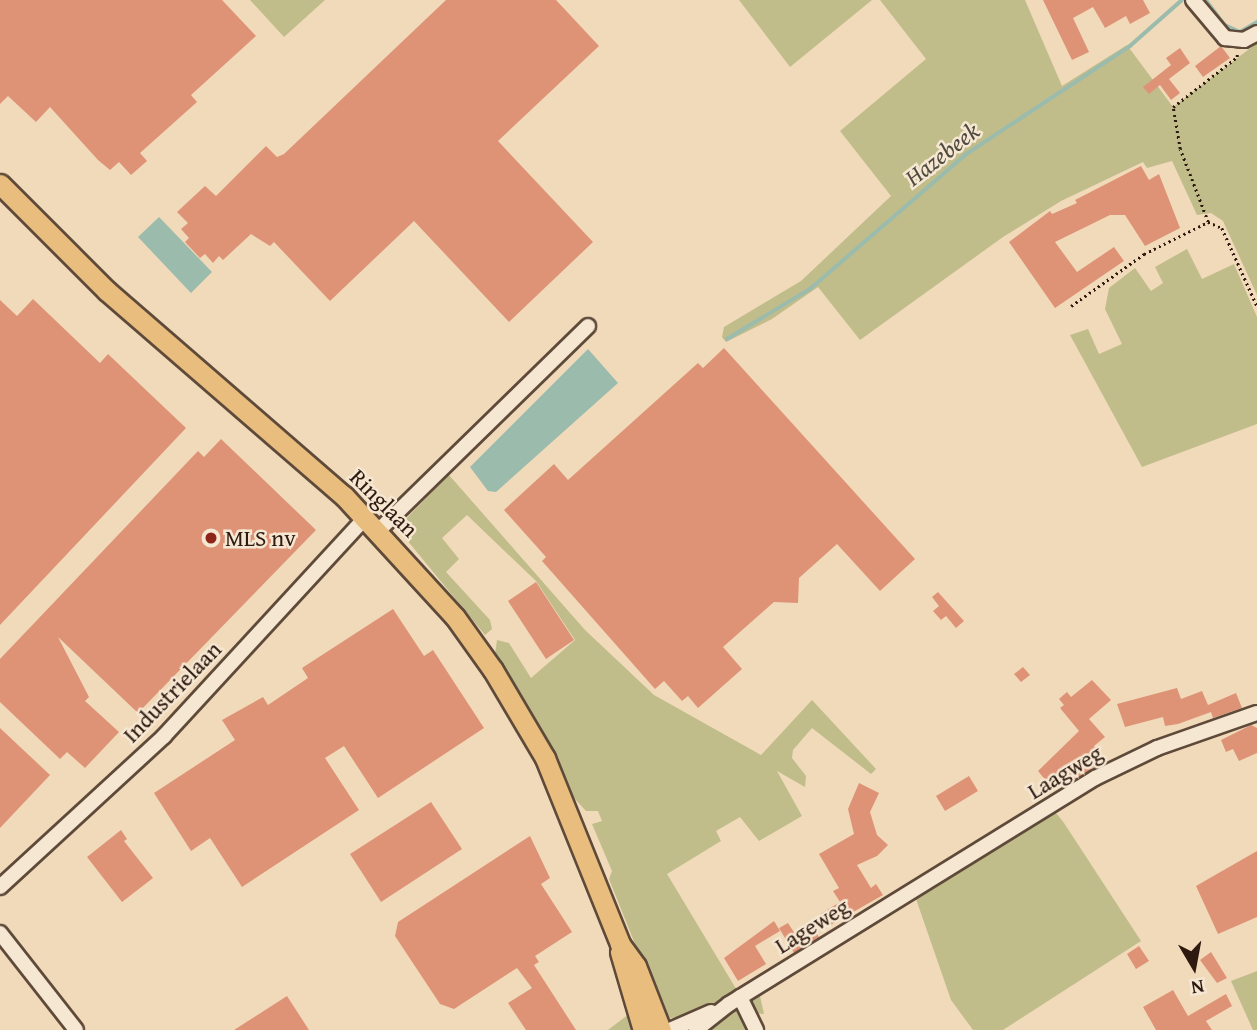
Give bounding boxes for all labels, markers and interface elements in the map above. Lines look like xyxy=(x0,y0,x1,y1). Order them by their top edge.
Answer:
water label: Hazebeek xyxy=(899,116,985,192)
street label: Ringlaan xyxy=(344,463,424,543)
place label: MLS nv xyxy=(225,524,296,552)
marker: MLS nv xyxy=(203,530,219,546)
street label: Industrielaan xyxy=(117,636,227,748)
street label: Laagweg xyxy=(1023,739,1107,805)
street label: Lageweg xyxy=(770,892,854,960)
north arrow xyxy=(1159,932,1229,1002)
text: N xyxy=(1189,973,1206,1003)

